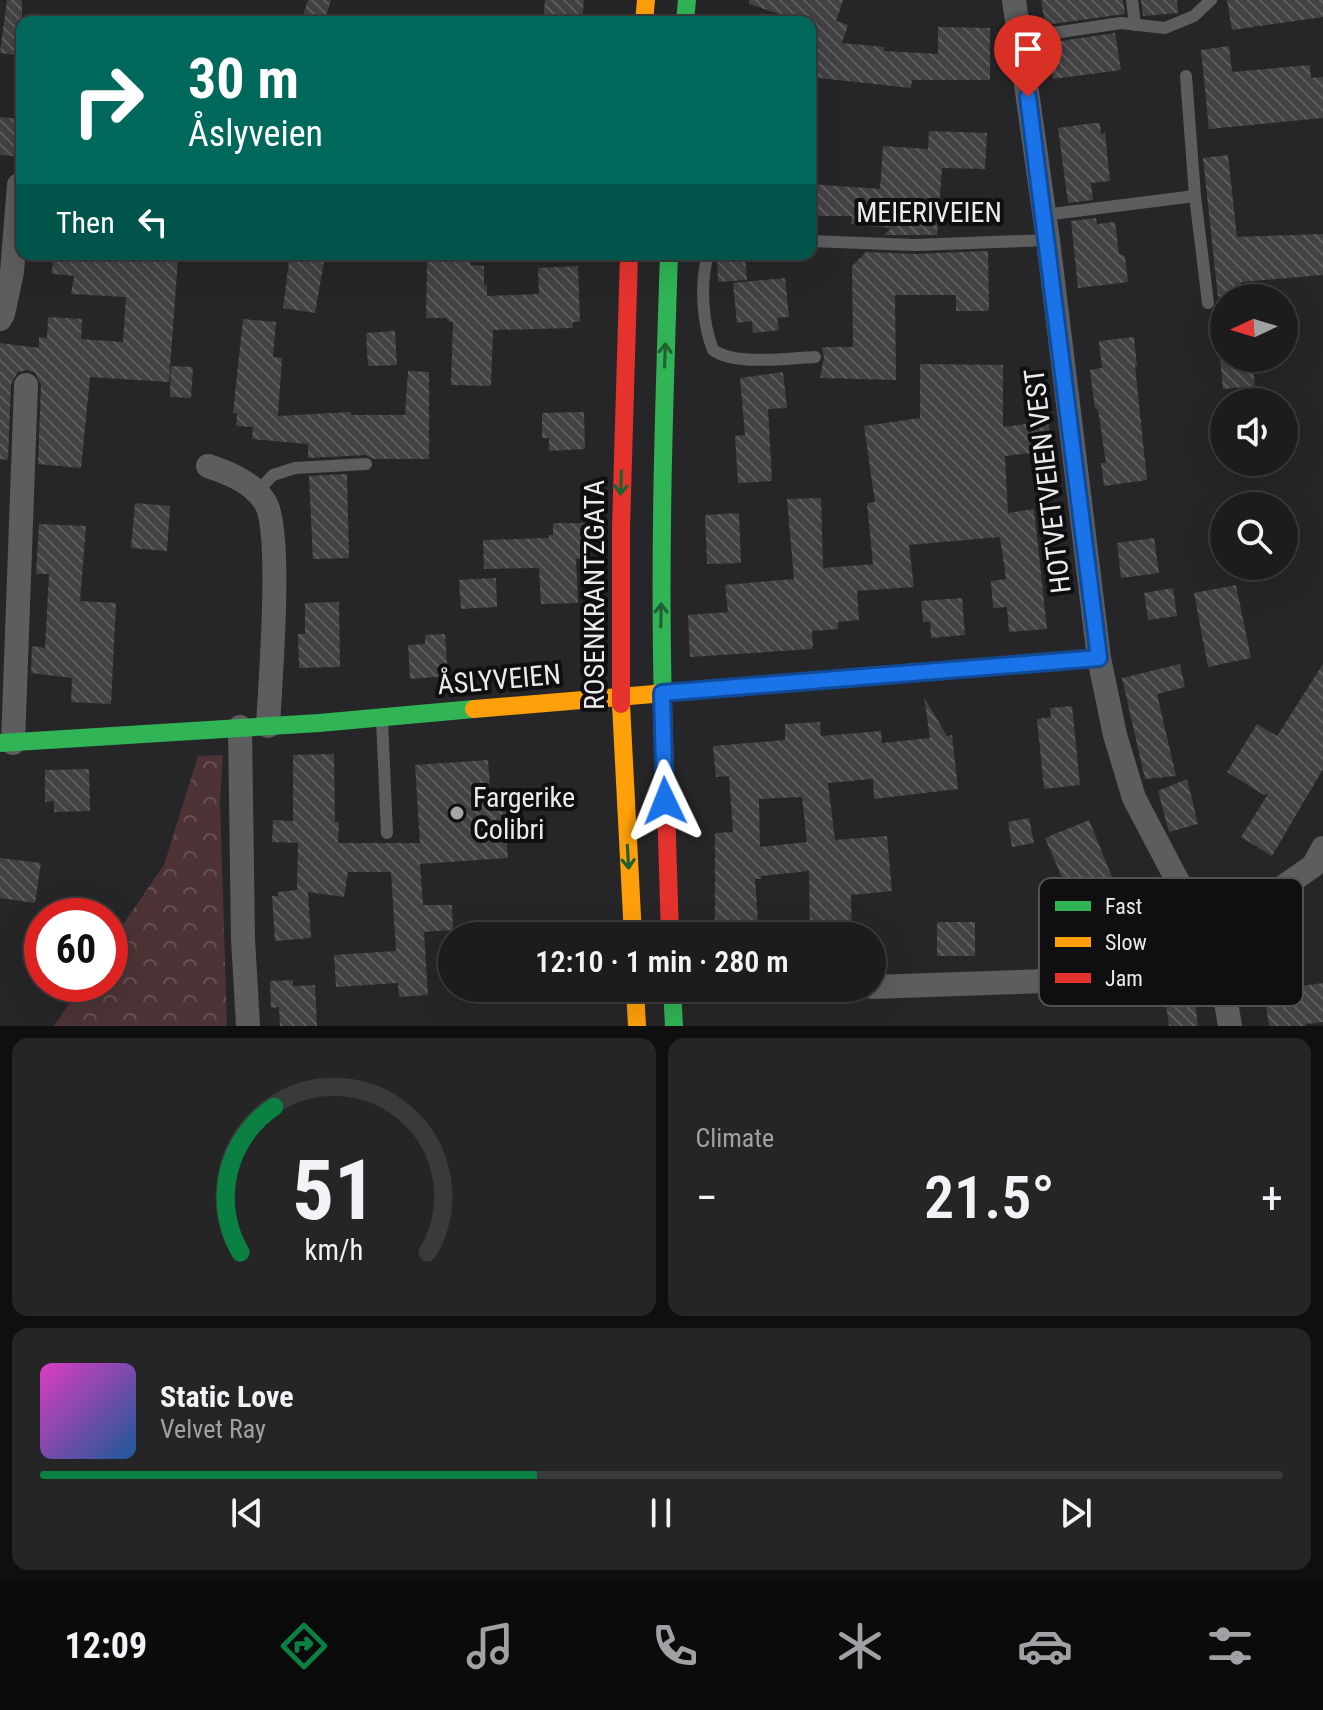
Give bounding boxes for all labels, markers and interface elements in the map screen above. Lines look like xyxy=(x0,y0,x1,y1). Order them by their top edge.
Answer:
pin xyxy=(994,15,1062,97)
icon: arrive xyxy=(1006,27,1050,71)
text: 30 m xyxy=(188,46,299,112)
icon: right xyxy=(56,48,160,152)
text: Åslyveien xyxy=(188,113,323,155)
street label: MEIERIVEIEN xyxy=(856,196,1002,229)
icon: left xyxy=(131,200,175,244)
text: Then xyxy=(56,205,115,240)
north arrow xyxy=(1210,284,1298,372)
map controls xyxy=(1210,284,1298,580)
one-way arrow xyxy=(658,342,673,369)
street label: HOTVETVEIEN VEST xyxy=(1017,367,1078,595)
button: sound xyxy=(1210,388,1298,476)
one-way arrow xyxy=(614,469,629,496)
street label: ROSENKRANTZGATA xyxy=(578,480,611,710)
button: search xyxy=(1210,492,1298,580)
one-way arrow xyxy=(653,602,669,629)
street label: ÅSLYVEIEN xyxy=(436,657,562,701)
position arrow xyxy=(623,759,707,843)
place label: Fargerike Colibri xyxy=(473,781,575,846)
marker: Fargerike Colibri xyxy=(448,804,466,822)
one-way arrow xyxy=(621,843,636,870)
legend xyxy=(1039,878,1303,1006)
text: Fast xyxy=(1105,894,1142,919)
speed limit sign: 60 xyxy=(24,898,128,1002)
text: Slow xyxy=(1105,930,1147,955)
text: 12:10 · 1 min · 280 m xyxy=(535,944,789,979)
text: Jam xyxy=(1105,966,1143,991)
text: Climate xyxy=(696,1123,774,1153)
text: 51 xyxy=(292,1142,376,1239)
text: 21.5° xyxy=(924,1162,1055,1233)
text: − xyxy=(696,1172,718,1224)
text: + xyxy=(1261,1172,1283,1224)
text: km/h xyxy=(304,1233,363,1267)
text: Static Love xyxy=(160,1379,294,1414)
text: Velvet Ray xyxy=(160,1414,266,1444)
icon: previous xyxy=(225,1491,269,1535)
icon: pause xyxy=(639,1491,683,1535)
icon: next xyxy=(1054,1491,1098,1535)
icon: directions xyxy=(276,1618,332,1674)
icon: music xyxy=(462,1618,518,1674)
icon: phone xyxy=(647,1618,703,1674)
icon: climate xyxy=(832,1618,888,1674)
icon: car xyxy=(1017,1618,1073,1674)
icon: filters xyxy=(1202,1618,1258,1674)
text: 12:09 xyxy=(65,1625,147,1667)

